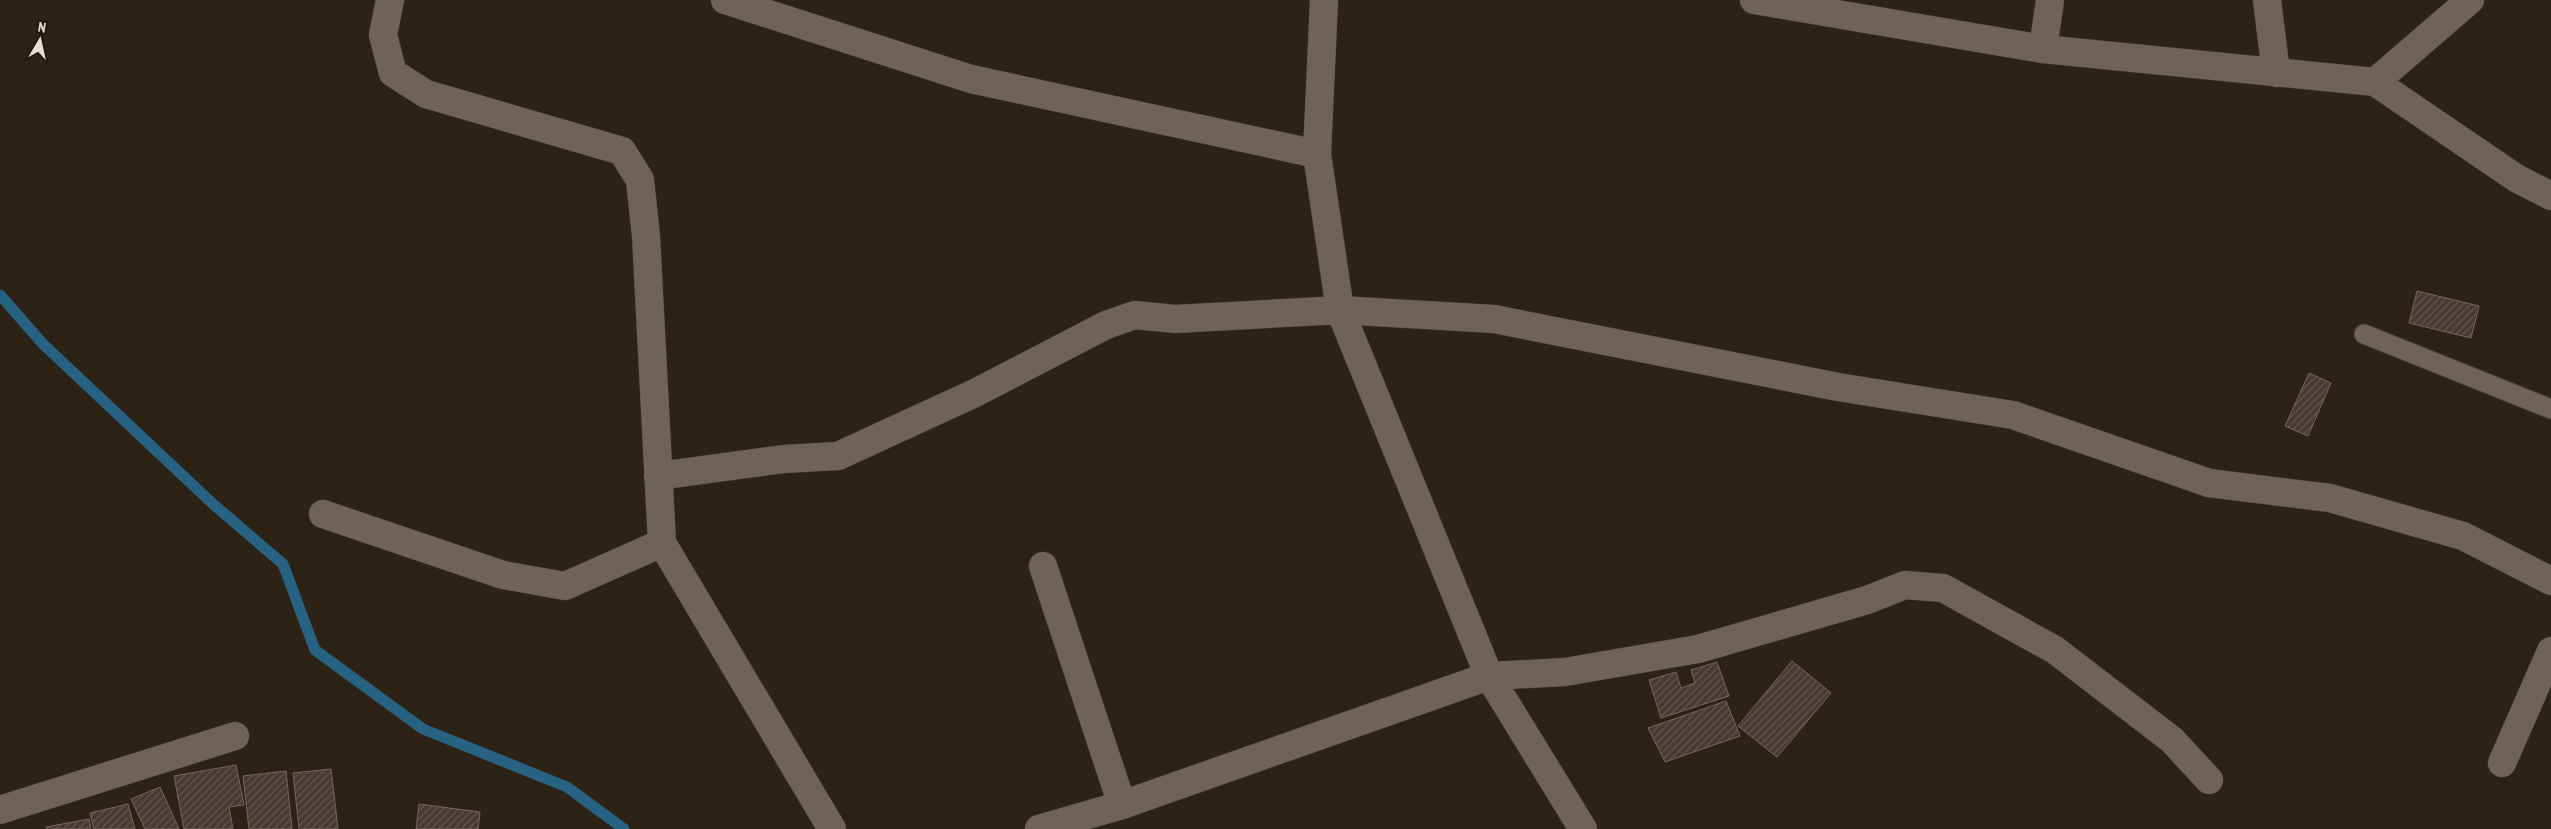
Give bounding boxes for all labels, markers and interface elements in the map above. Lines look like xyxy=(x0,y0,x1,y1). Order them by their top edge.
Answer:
north arrow xyxy=(15,15,65,65)
text: N xyxy=(37,18,47,37)

